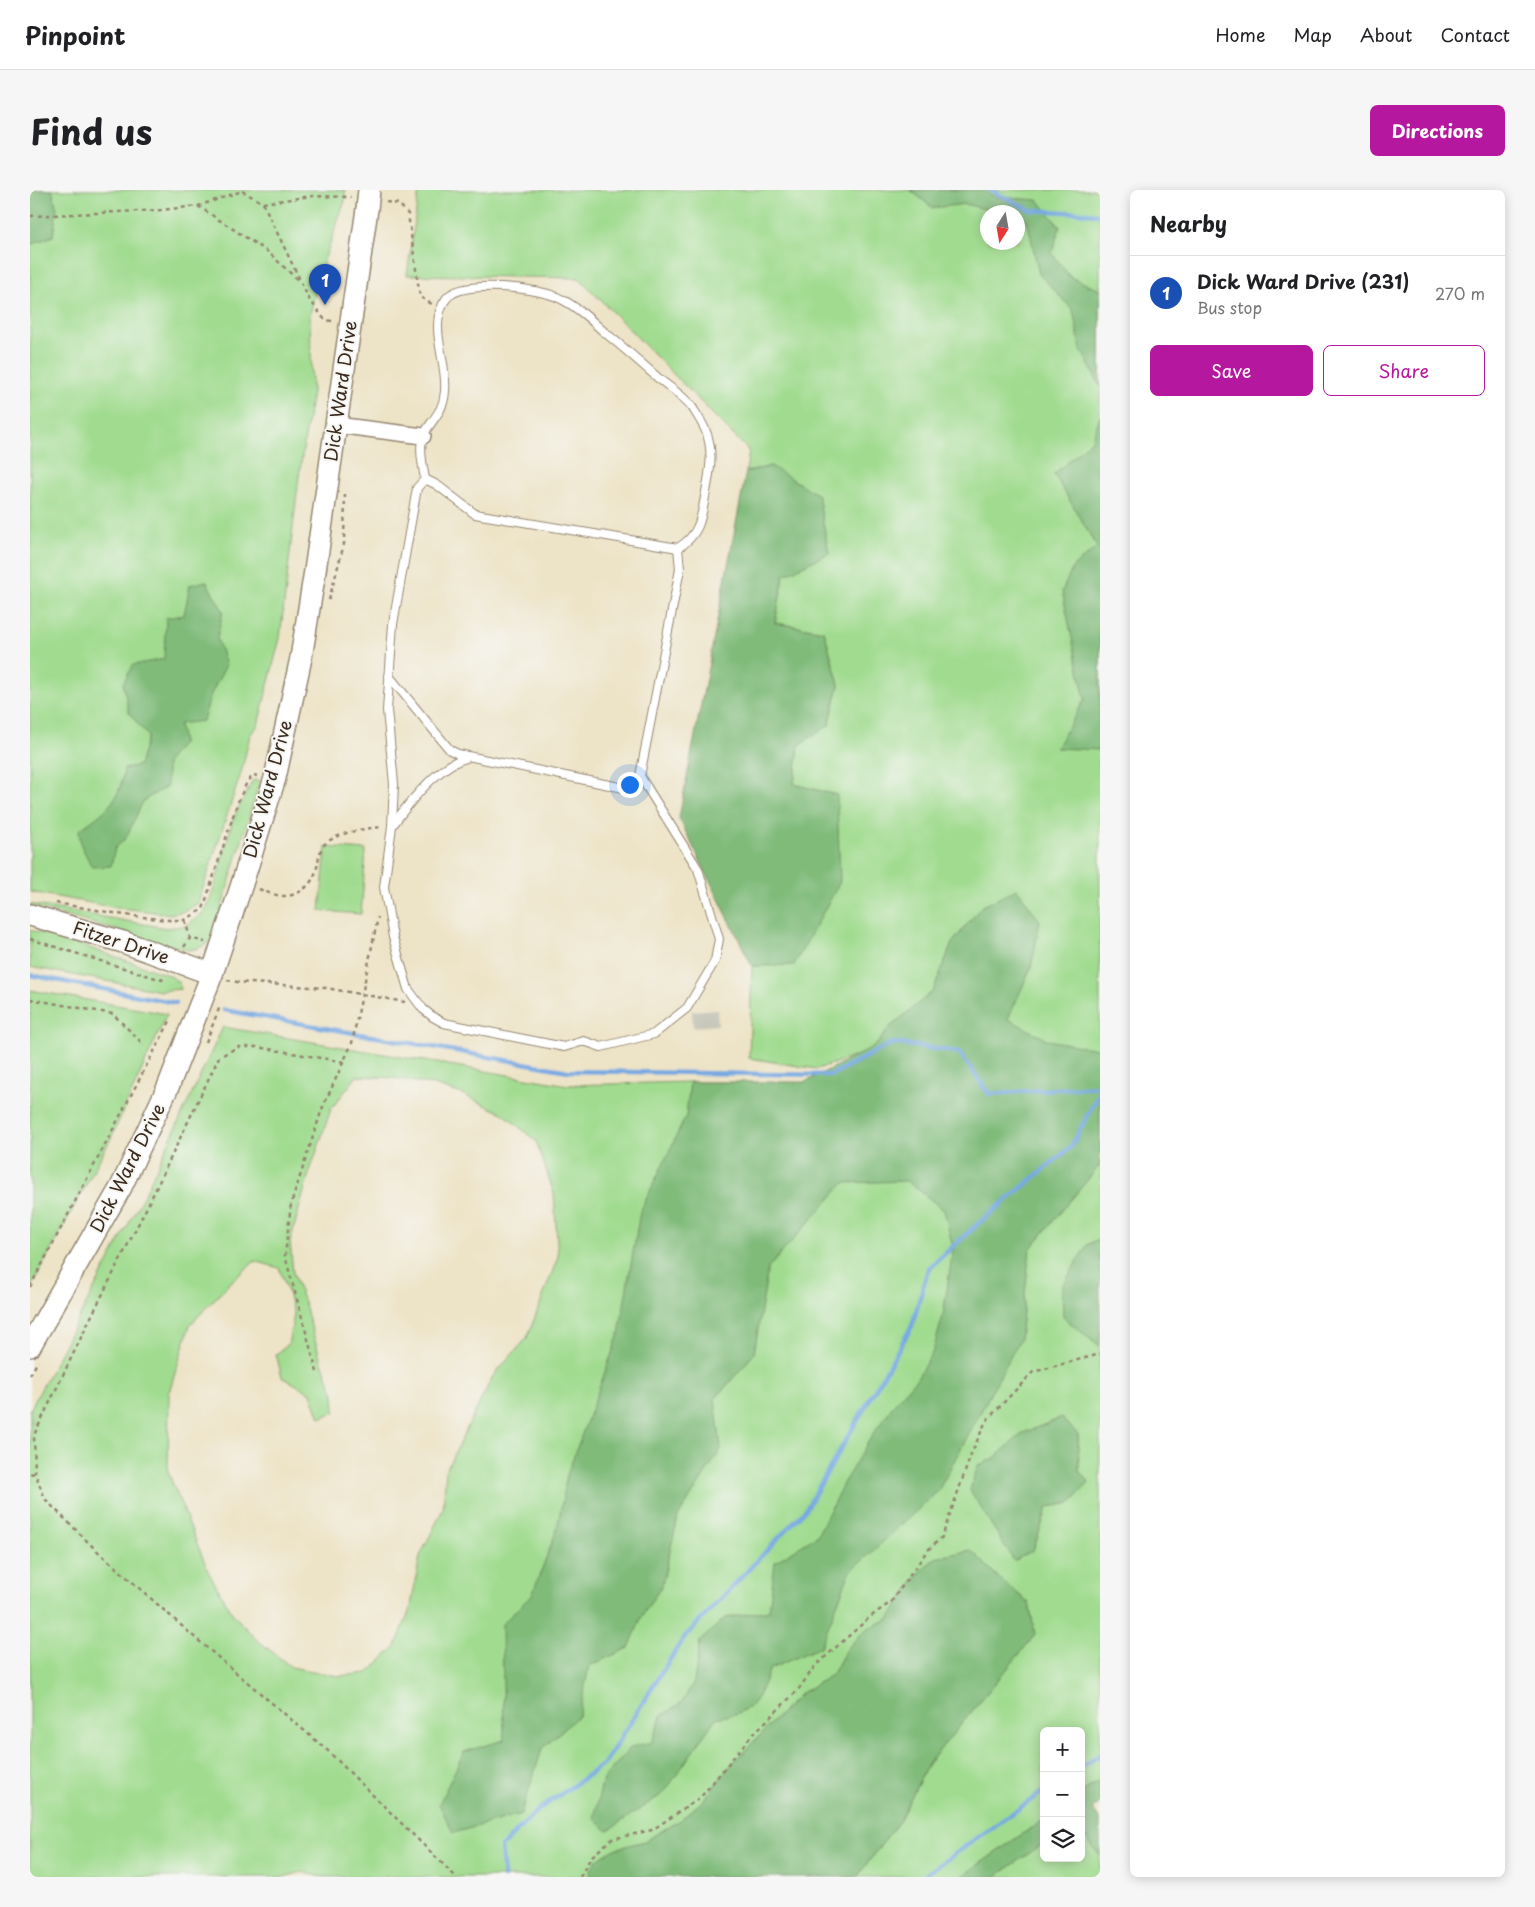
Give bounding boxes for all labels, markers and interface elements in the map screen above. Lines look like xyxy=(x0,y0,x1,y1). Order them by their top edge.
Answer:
text: Pinpoint xyxy=(25,17,126,53)
text: Home xyxy=(1215,21,1265,48)
text: Map xyxy=(1293,21,1332,48)
text: About xyxy=(1360,21,1412,48)
text: Contact xyxy=(1440,21,1510,48)
text: Find us xyxy=(30,104,152,157)
button: Directions xyxy=(1370,105,1505,156)
north arrow xyxy=(980,205,1025,250)
text: Nearby xyxy=(1150,207,1227,239)
pin: 1 xyxy=(309,264,341,305)
text: Dick Ward Drive (231) xyxy=(1197,267,1409,295)
text: 1 xyxy=(1162,281,1170,305)
text: 270 m xyxy=(1435,281,1485,305)
text: Bus stop xyxy=(1197,295,1262,319)
street label: Dick Ward Drive xyxy=(316,318,363,463)
button: Save xyxy=(1150,345,1313,396)
button: Share xyxy=(1323,345,1485,396)
street label: Dick Ward Drive xyxy=(235,716,298,861)
your location xyxy=(617,772,643,798)
street label: Fitzer Drive xyxy=(70,913,173,970)
street label: Dick Ward Drive xyxy=(82,1098,171,1237)
map controls xyxy=(1040,1727,1085,1862)
button: + xyxy=(1040,1727,1085,1772)
button: − xyxy=(1040,1772,1085,1817)
button: layers xyxy=(1040,1817,1085,1862)

